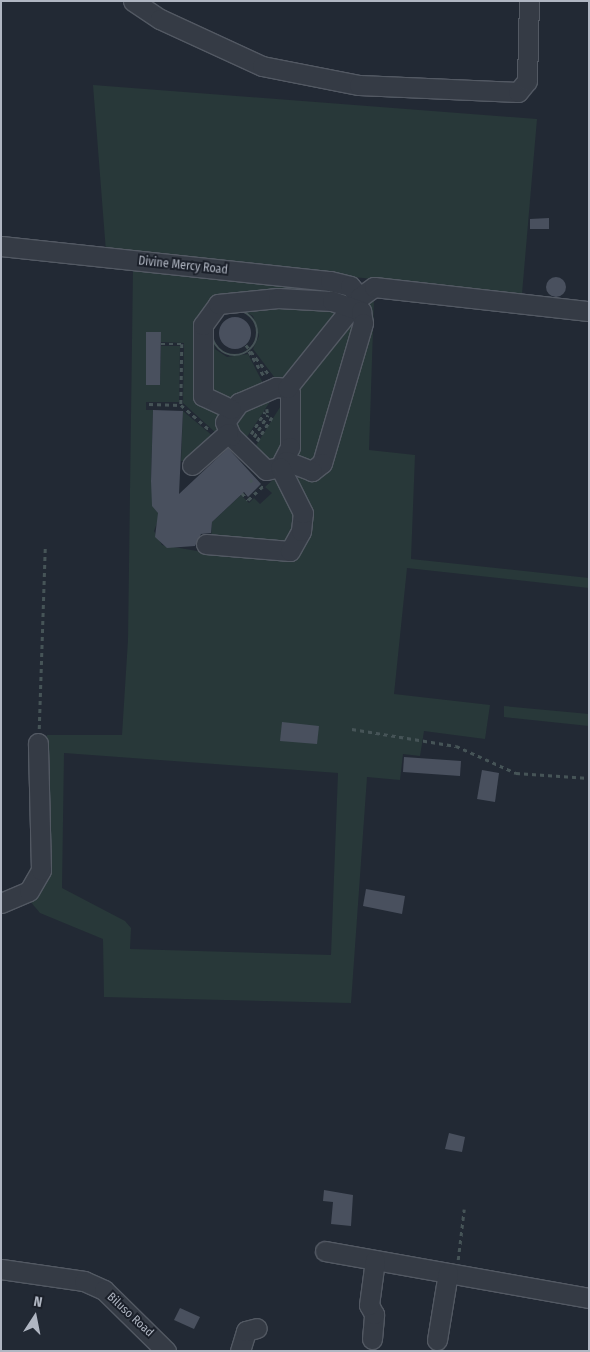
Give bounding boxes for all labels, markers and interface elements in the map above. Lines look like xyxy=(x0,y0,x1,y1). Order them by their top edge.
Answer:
street label: Divine Mercy Road xyxy=(138,254,228,278)
street label: Biluso Road xyxy=(104,1290,156,1340)
north arrow xyxy=(10,1292,60,1342)
text: N xyxy=(32,1293,44,1311)

